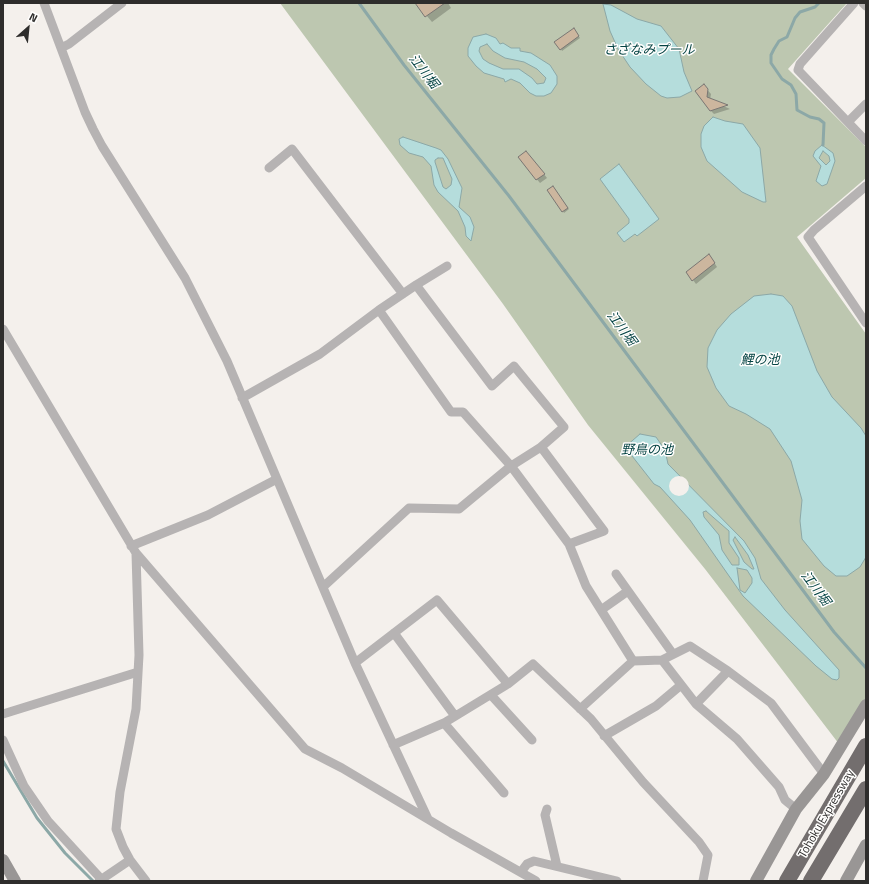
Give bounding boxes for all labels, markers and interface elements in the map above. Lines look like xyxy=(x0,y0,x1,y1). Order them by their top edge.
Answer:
north arrow xyxy=(8,8,48,48)
text: N xyxy=(26,8,40,26)
water label: さざなみプール xyxy=(604,43,694,59)
water label: 江川堀 xyxy=(405,52,441,92)
water label: 江川堀 xyxy=(603,309,639,349)
water label: 鯉の池 xyxy=(741,353,779,369)
water label: 野鳥の池 xyxy=(621,443,673,459)
water label: 江川堀 xyxy=(797,569,833,609)
street label: Tohoku Expressway xyxy=(796,767,858,861)

